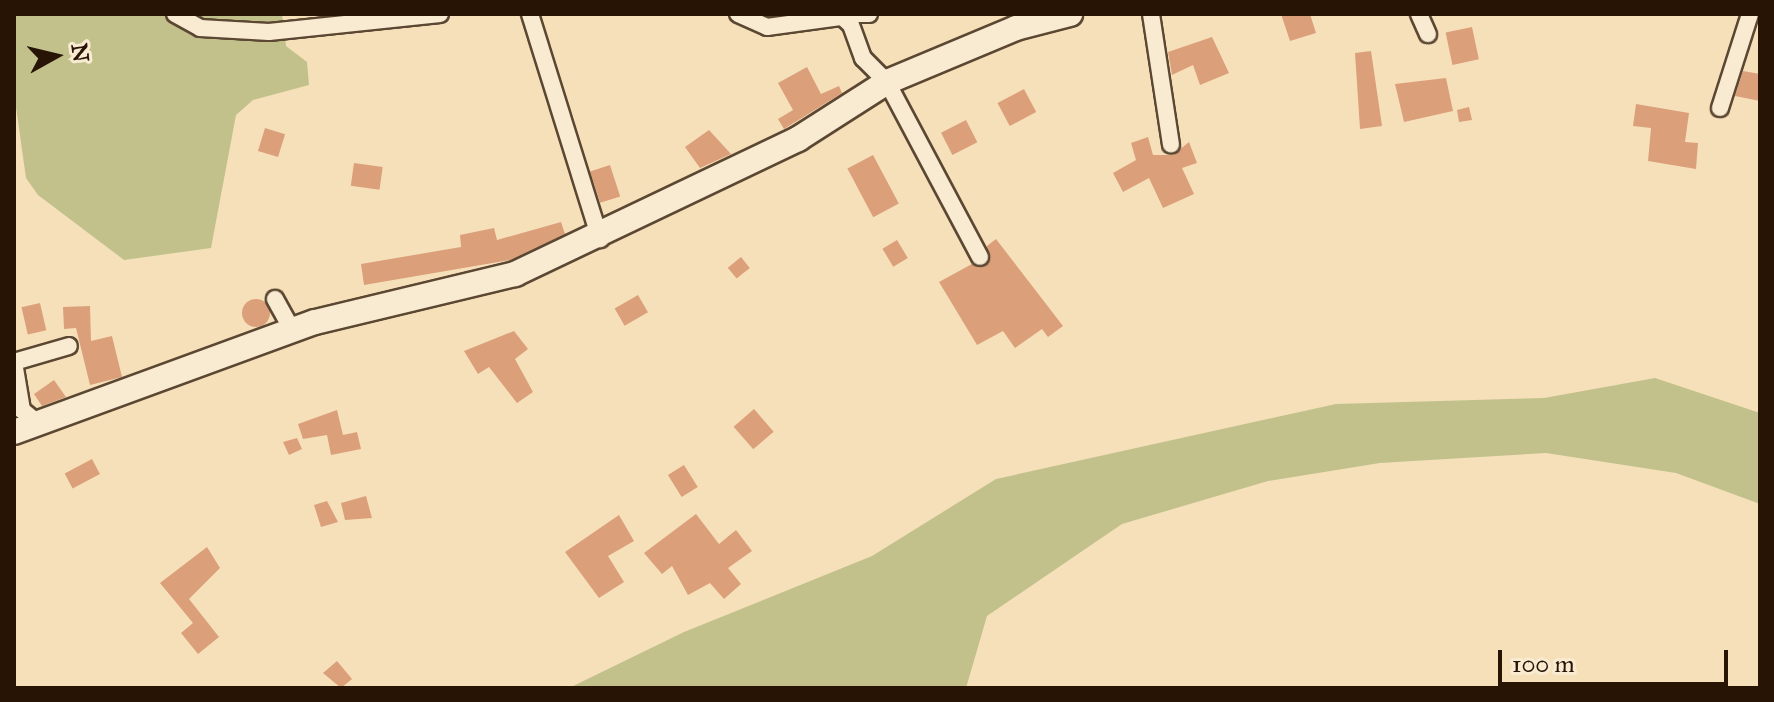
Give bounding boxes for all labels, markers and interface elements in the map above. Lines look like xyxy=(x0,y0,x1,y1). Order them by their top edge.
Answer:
north arrow xyxy=(16,16,96,96)
text: N xyxy=(66,41,95,64)
scale bar xyxy=(1502,634,1732,684)
text: 100 m xyxy=(1512,649,1575,679)

